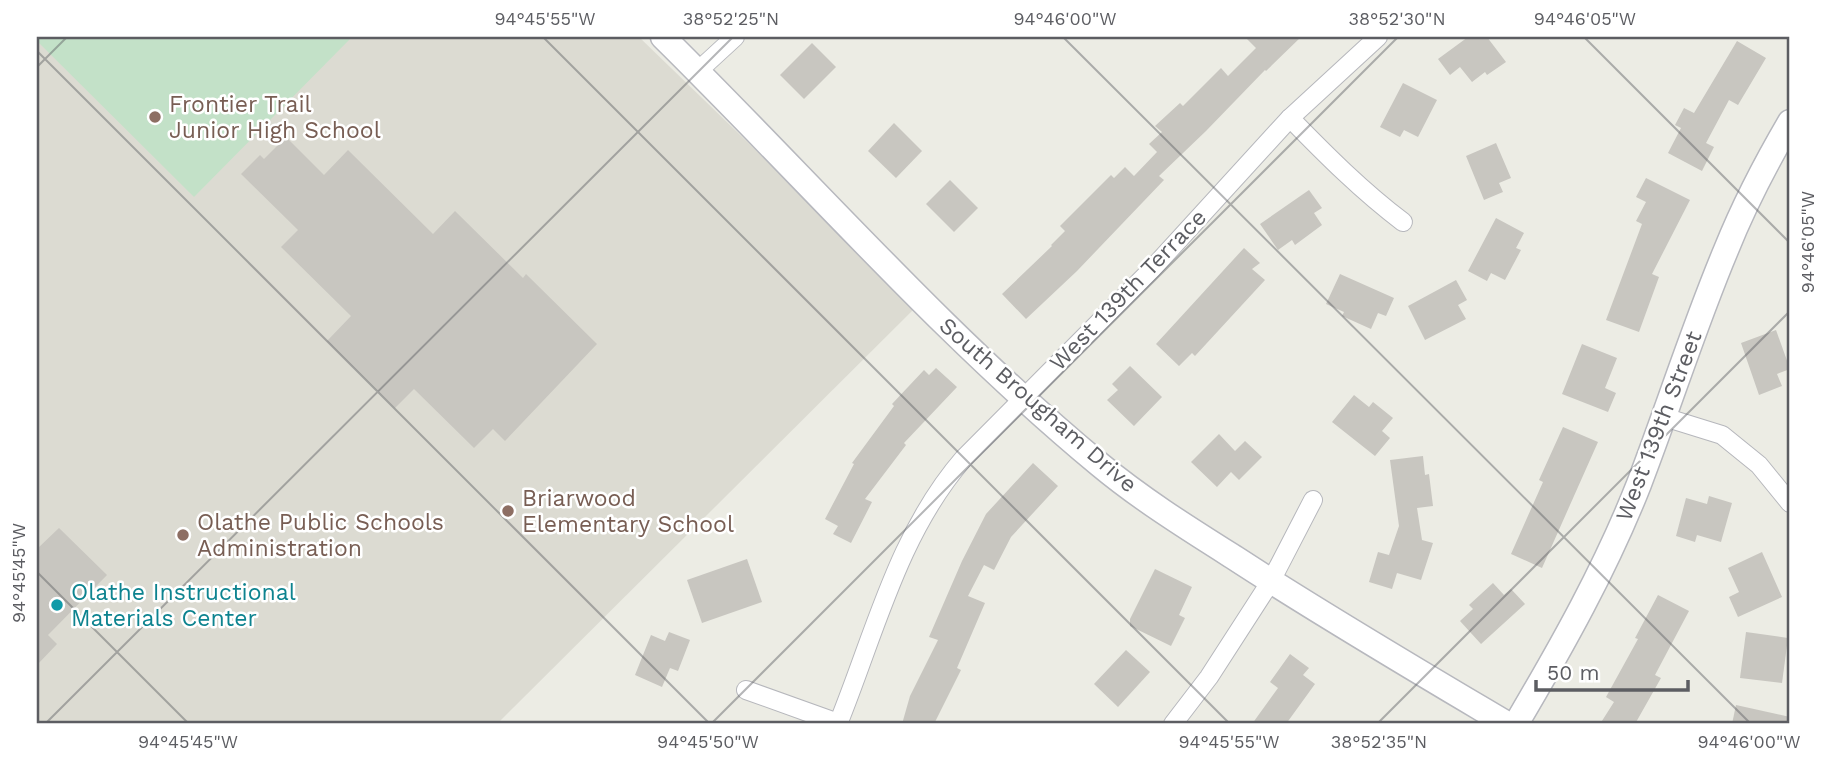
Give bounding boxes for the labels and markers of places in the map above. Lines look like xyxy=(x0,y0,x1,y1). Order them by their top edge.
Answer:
place label: Frontier Trail Junior High School xyxy=(169,91,381,144)
marker: Frontier Trail Junior High School xyxy=(147,109,163,125)
place label: Briarwood Elementary School xyxy=(522,485,734,538)
marker: Briarwood Elementary School xyxy=(500,503,516,519)
place label: Olathe Public Schools Administration xyxy=(197,509,444,562)
marker: Olathe Public Schools Administration xyxy=(175,527,191,543)
place label: Olathe Instructional Materials Center xyxy=(71,579,296,632)
marker: Olathe Instructional Materials Center xyxy=(49,597,65,613)

